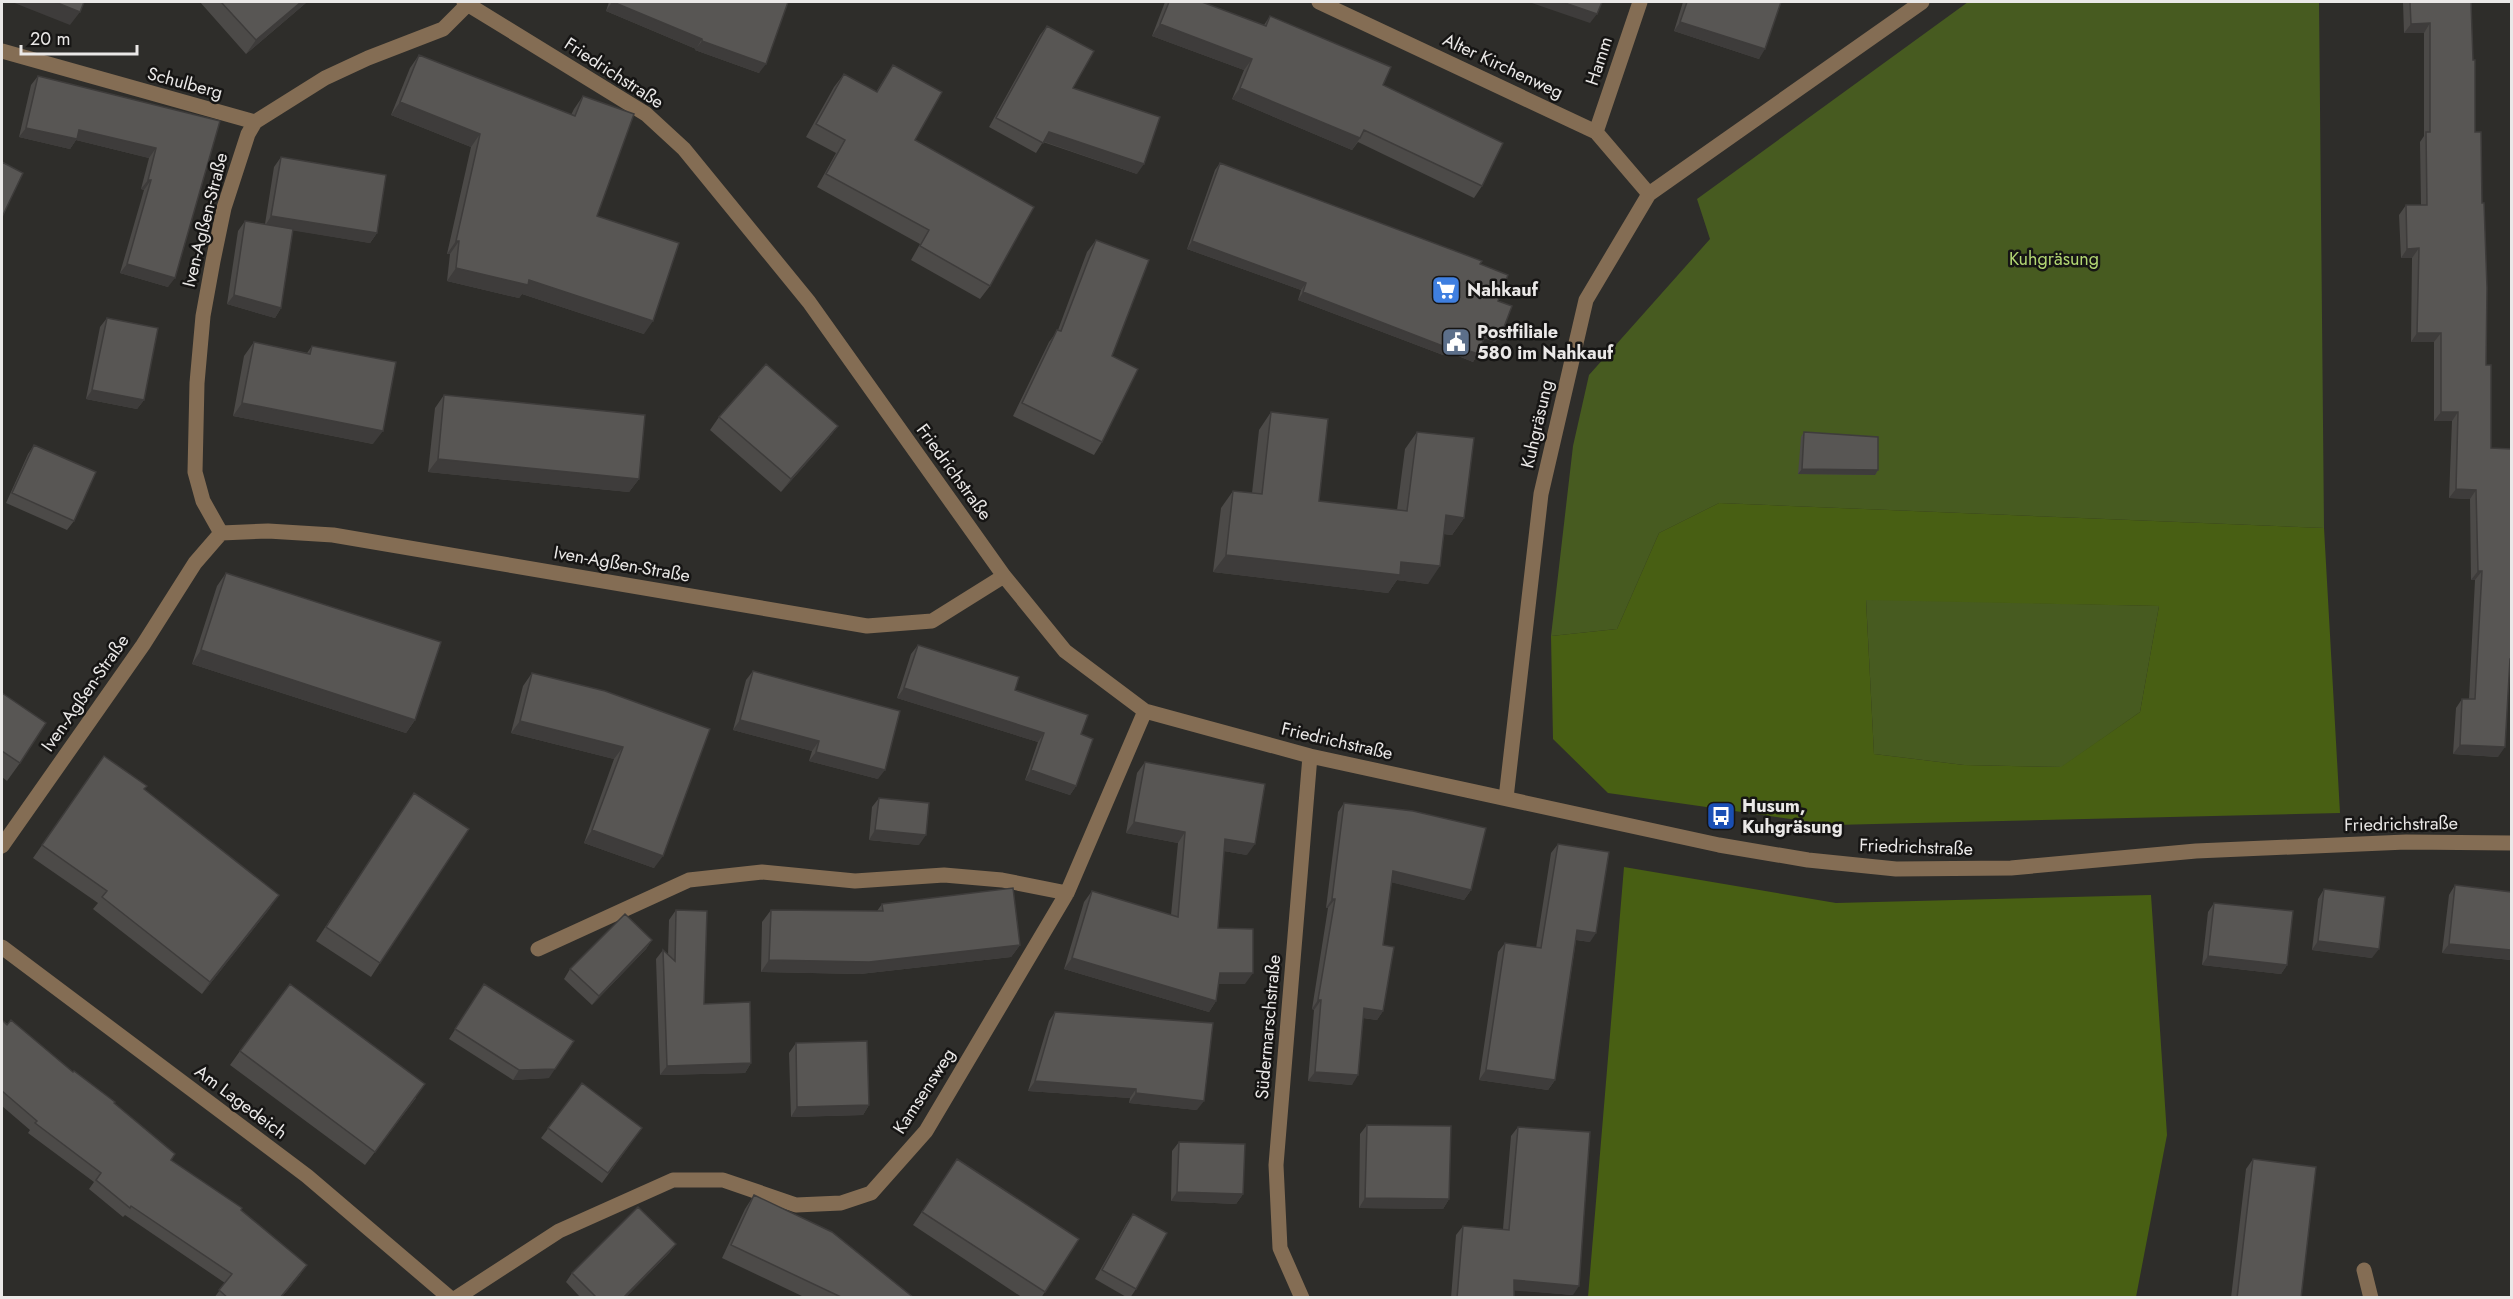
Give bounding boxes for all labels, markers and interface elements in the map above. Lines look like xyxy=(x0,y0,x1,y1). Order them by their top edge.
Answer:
scale bar xyxy=(21,18,136,56)
text: 20 m xyxy=(30,26,70,52)
street label: Alter Kirchenweg xyxy=(1439,27,1567,105)
street label: Friedrichstraße xyxy=(559,31,669,115)
street label: Hamm xyxy=(1579,33,1619,89)
street label: Schulberg xyxy=(144,60,226,106)
street label: Iven-Agßen-Straße xyxy=(176,150,234,290)
park label: Kuhgräsung xyxy=(2009,246,2099,272)
supermarket icon: Nahkauf xyxy=(1430,274,1462,306)
place label: Nahkauf xyxy=(1467,277,1539,303)
place label: Postfiliale 580 im Nahkauf xyxy=(1477,319,1614,366)
public building icon: Postfiliale 580 im Nahkauf xyxy=(1440,326,1472,358)
street label: Kuhgräsung xyxy=(1514,377,1560,471)
street label: Friedrichstraße xyxy=(910,418,998,526)
street label: Iven-Agßen-Straße xyxy=(552,539,692,589)
street label: Iven-Agßen-Straße xyxy=(35,629,135,757)
street label: Friedrichstraße xyxy=(1279,716,1395,766)
place label: Husum, Kuhgräsung xyxy=(1742,793,1843,840)
bus stop icon: Husum, Kuhgräsung xyxy=(1705,800,1737,832)
street label: Friedrichstraße xyxy=(2344,810,2458,838)
street label: Friedrichstraße xyxy=(1859,832,1973,862)
street label: Südermarschstraße xyxy=(1249,954,1287,1100)
street label: Kamsensweg xyxy=(887,1043,961,1139)
street label: Am Lagedeich xyxy=(189,1059,293,1145)

